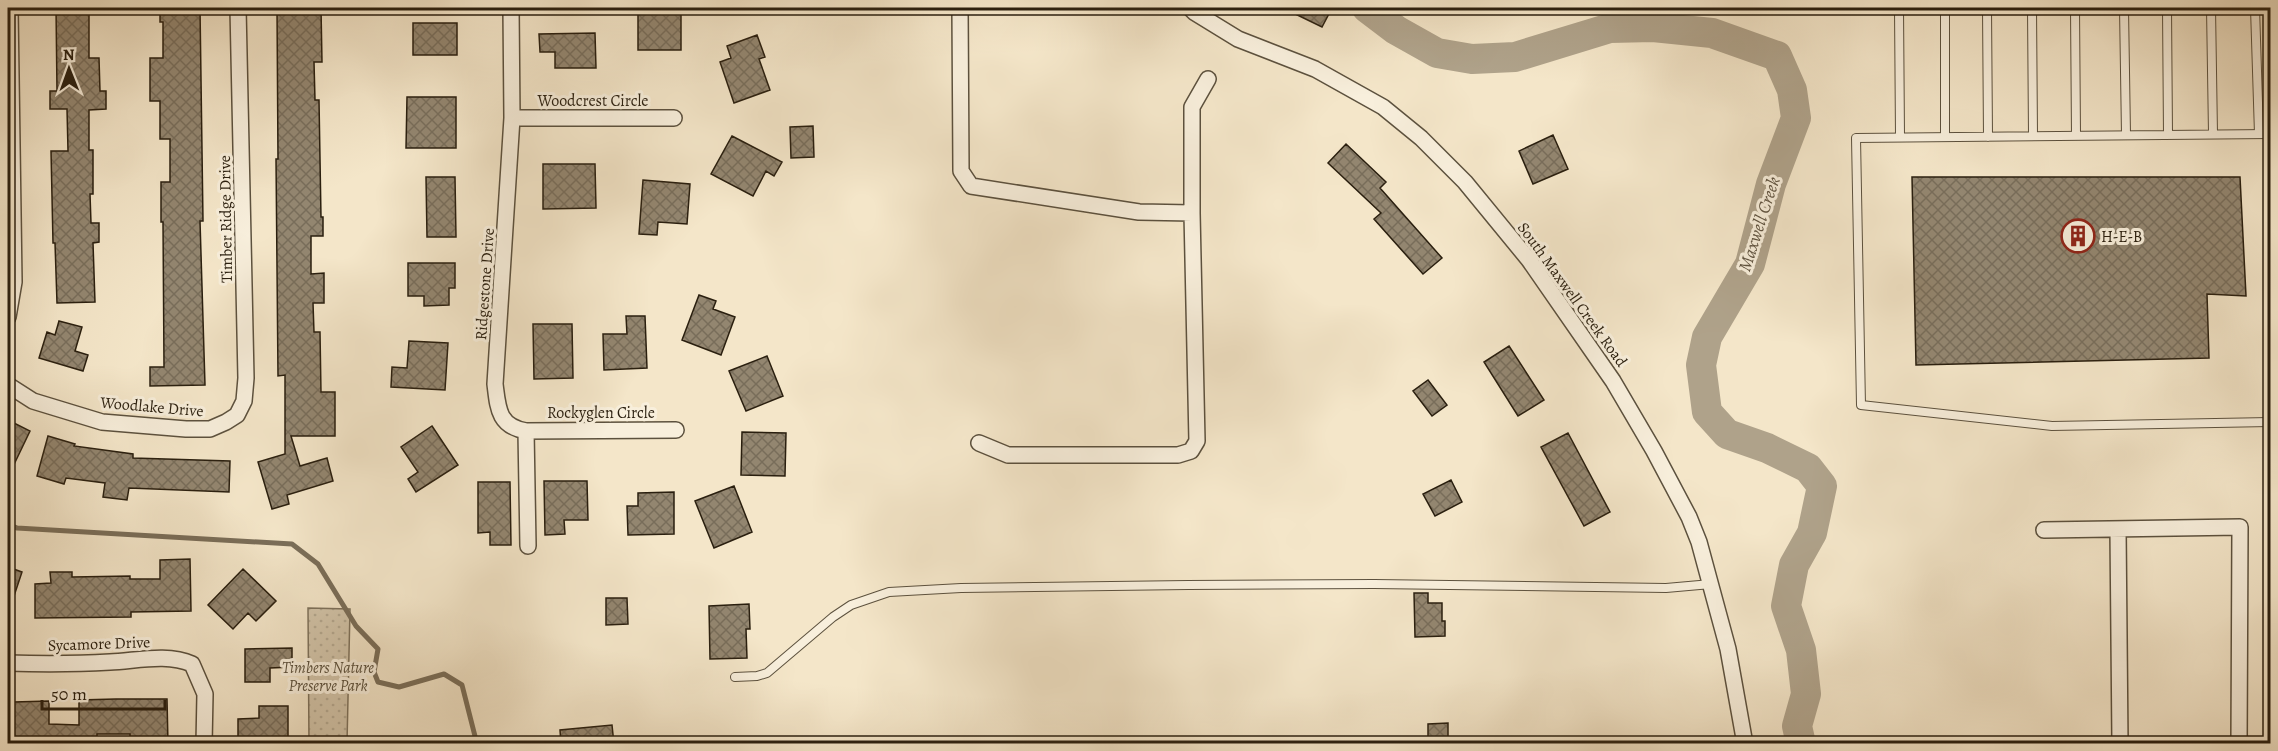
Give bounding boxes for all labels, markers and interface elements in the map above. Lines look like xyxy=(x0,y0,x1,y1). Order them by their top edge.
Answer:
north arrow xyxy=(39,39,99,99)
text: N xyxy=(63,44,75,66)
street label: Woodcrest Circle xyxy=(536,90,649,112)
street label: Timber Ridge Drive xyxy=(214,155,238,283)
water label: Maxwell Creek xyxy=(1732,174,1786,274)
street label: South Maxwell Creek Road xyxy=(1512,218,1632,372)
building icon: H-E-B xyxy=(2060,218,2096,254)
place label: H-E-B xyxy=(2101,226,2142,248)
street label: Ridgestone Drive xyxy=(470,227,500,341)
street label: Woodlake Drive xyxy=(98,391,204,422)
street label: Rockyglen Circle xyxy=(547,402,655,424)
street label: Sycamore Drive xyxy=(47,631,151,657)
park label: Timbers Nature Preserve Park xyxy=(282,657,374,697)
scale bar xyxy=(42,673,165,711)
text: 50 m xyxy=(51,682,87,706)

